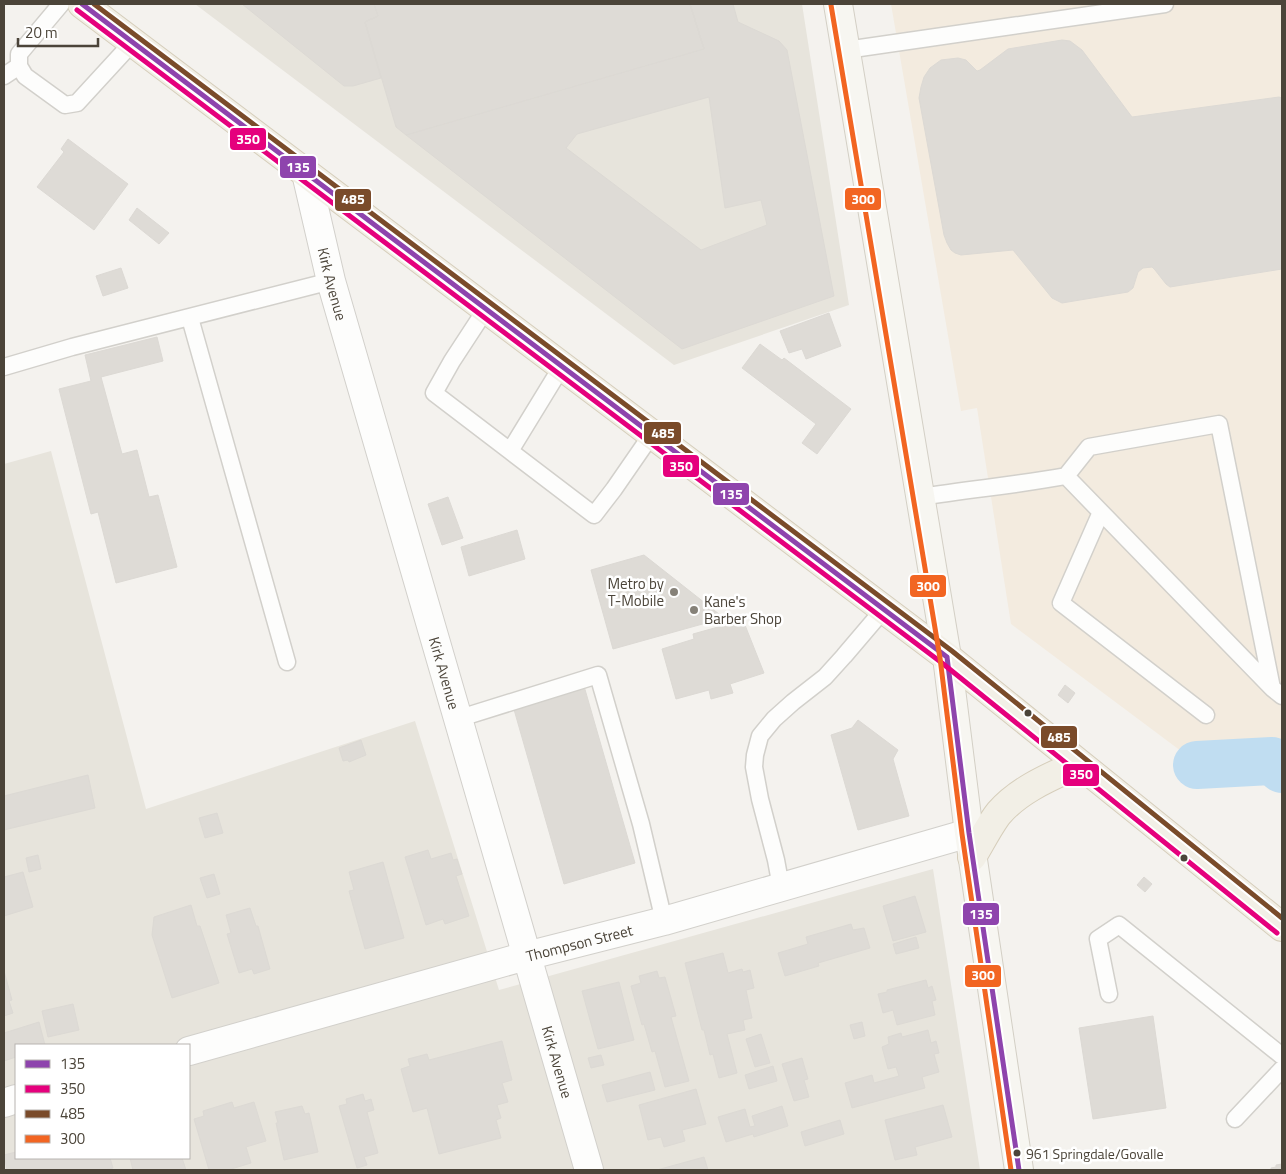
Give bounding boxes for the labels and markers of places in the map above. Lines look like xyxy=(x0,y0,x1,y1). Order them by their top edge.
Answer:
place label: Metro by T-Mobile xyxy=(607,572,664,612)
marker: Metro by T-Mobile xyxy=(668,586,680,598)
place label: Kane's Barber Shop xyxy=(704,590,782,630)
marker: Kane's Barber Shop xyxy=(688,604,700,616)
unlabelled marker xyxy=(1023,708,1033,718)
unlabelled marker xyxy=(1179,853,1189,863)
place label: 961 Springdale/Govalle xyxy=(1026,1143,1164,1164)
marker: 961 Springdale/Govalle xyxy=(1012,1148,1022,1158)

